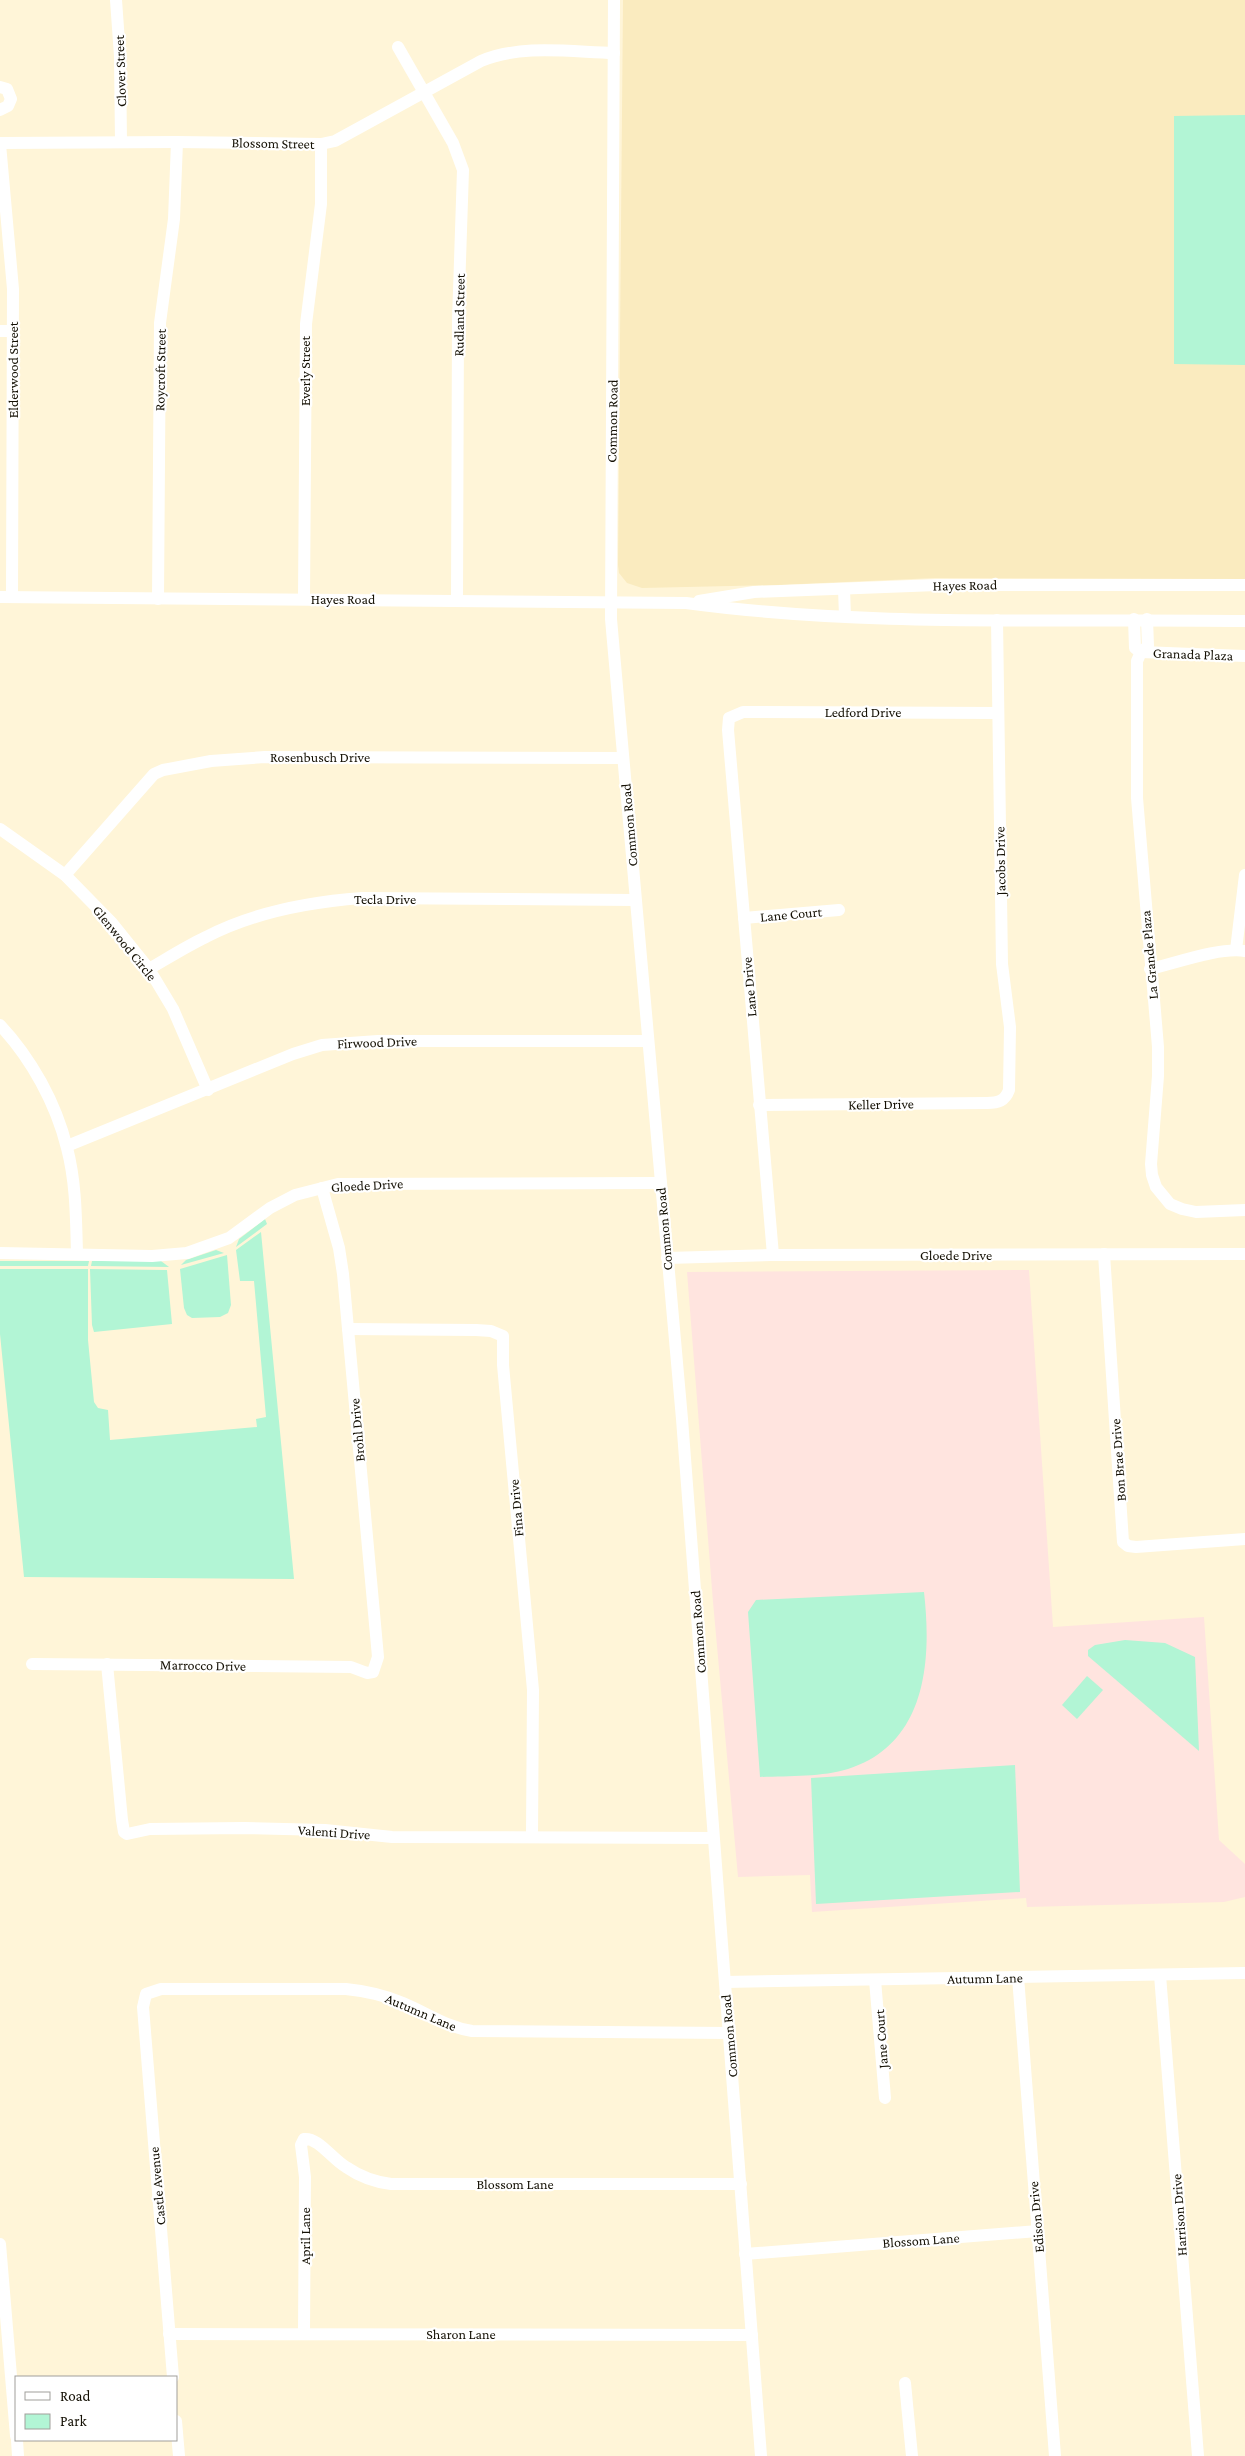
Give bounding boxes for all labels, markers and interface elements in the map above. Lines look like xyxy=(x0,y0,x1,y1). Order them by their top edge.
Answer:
street label: Clover Street xyxy=(111,35,129,107)
street label: Blossom Street xyxy=(231,134,315,152)
street label: Rudland Street xyxy=(450,273,468,357)
street label: Elderwood Street xyxy=(5,321,21,418)
street label: Roycroft Street xyxy=(151,328,169,411)
street label: Everly Street xyxy=(297,336,313,406)
street label: Common Road xyxy=(603,379,621,463)
street label: Hayes Road xyxy=(933,576,998,594)
street label: Hayes Road xyxy=(311,591,376,607)
street label: Granada Plaza xyxy=(1153,645,1234,663)
street label: Ledford Drive xyxy=(825,704,901,720)
street label: Rosenbusch Drive xyxy=(270,749,370,765)
street label: Common Road xyxy=(617,782,641,867)
street label: Jacobs Drive xyxy=(991,826,1009,898)
street label: Tecla Drive xyxy=(354,891,416,907)
street label: Glenwood Circle xyxy=(90,902,160,984)
street label: Lane Court xyxy=(759,903,823,925)
street label: La Grande Plaza xyxy=(1137,909,1161,1000)
street label: Lane Drive xyxy=(738,956,760,1018)
street label: Firwood Drive xyxy=(337,1033,417,1051)
street label: Keller Drive xyxy=(848,1095,914,1113)
street label: Gloede Drive xyxy=(331,1175,403,1195)
street label: Common Road xyxy=(652,1186,676,1271)
street label: Gloede Drive xyxy=(920,1247,992,1263)
street label: Brohl Drive xyxy=(346,1398,368,1462)
street label: Bon Brae Drive xyxy=(1107,1418,1129,1502)
street label: Fina Drive xyxy=(506,1479,526,1537)
street label: Common Road xyxy=(687,1589,709,1674)
street label: Marrocco Drive xyxy=(160,1656,246,1674)
street label: Valenti Drive xyxy=(297,1821,371,1843)
street label: Autumn Lane xyxy=(947,1969,1023,1987)
street label: Autumn Lane xyxy=(383,1990,459,2034)
street label: Common Road xyxy=(717,1993,741,2078)
street label: Jane Court xyxy=(871,2009,891,2071)
street label: Castle Avenue xyxy=(146,2146,168,2226)
street label: Harrison Drive xyxy=(1168,2173,1190,2257)
street label: Blossom Lane xyxy=(476,2176,554,2192)
street label: Edison Drive xyxy=(1025,2181,1047,2253)
street label: April Lane xyxy=(297,2207,313,2265)
street label: Blossom Lane xyxy=(882,2229,960,2251)
street label: Sharon Lane xyxy=(426,2326,496,2342)
legend xyxy=(15,2376,178,2441)
text: Road xyxy=(60,2388,91,2404)
text: Park xyxy=(60,2413,87,2429)

